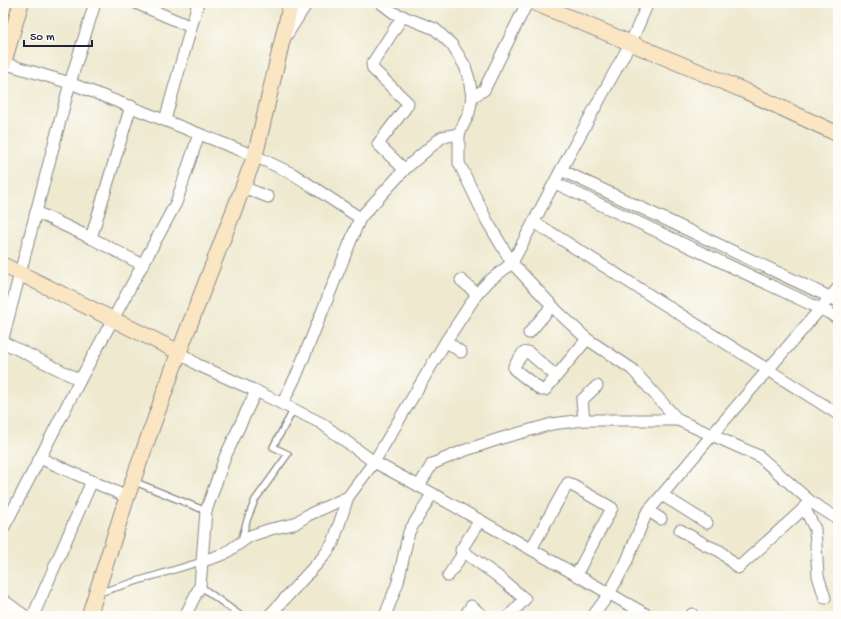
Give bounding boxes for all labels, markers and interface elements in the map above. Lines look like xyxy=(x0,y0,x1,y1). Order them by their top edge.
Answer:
scale bar xyxy=(24,22,92,48)
text: 50 m xyxy=(30,31,55,45)

